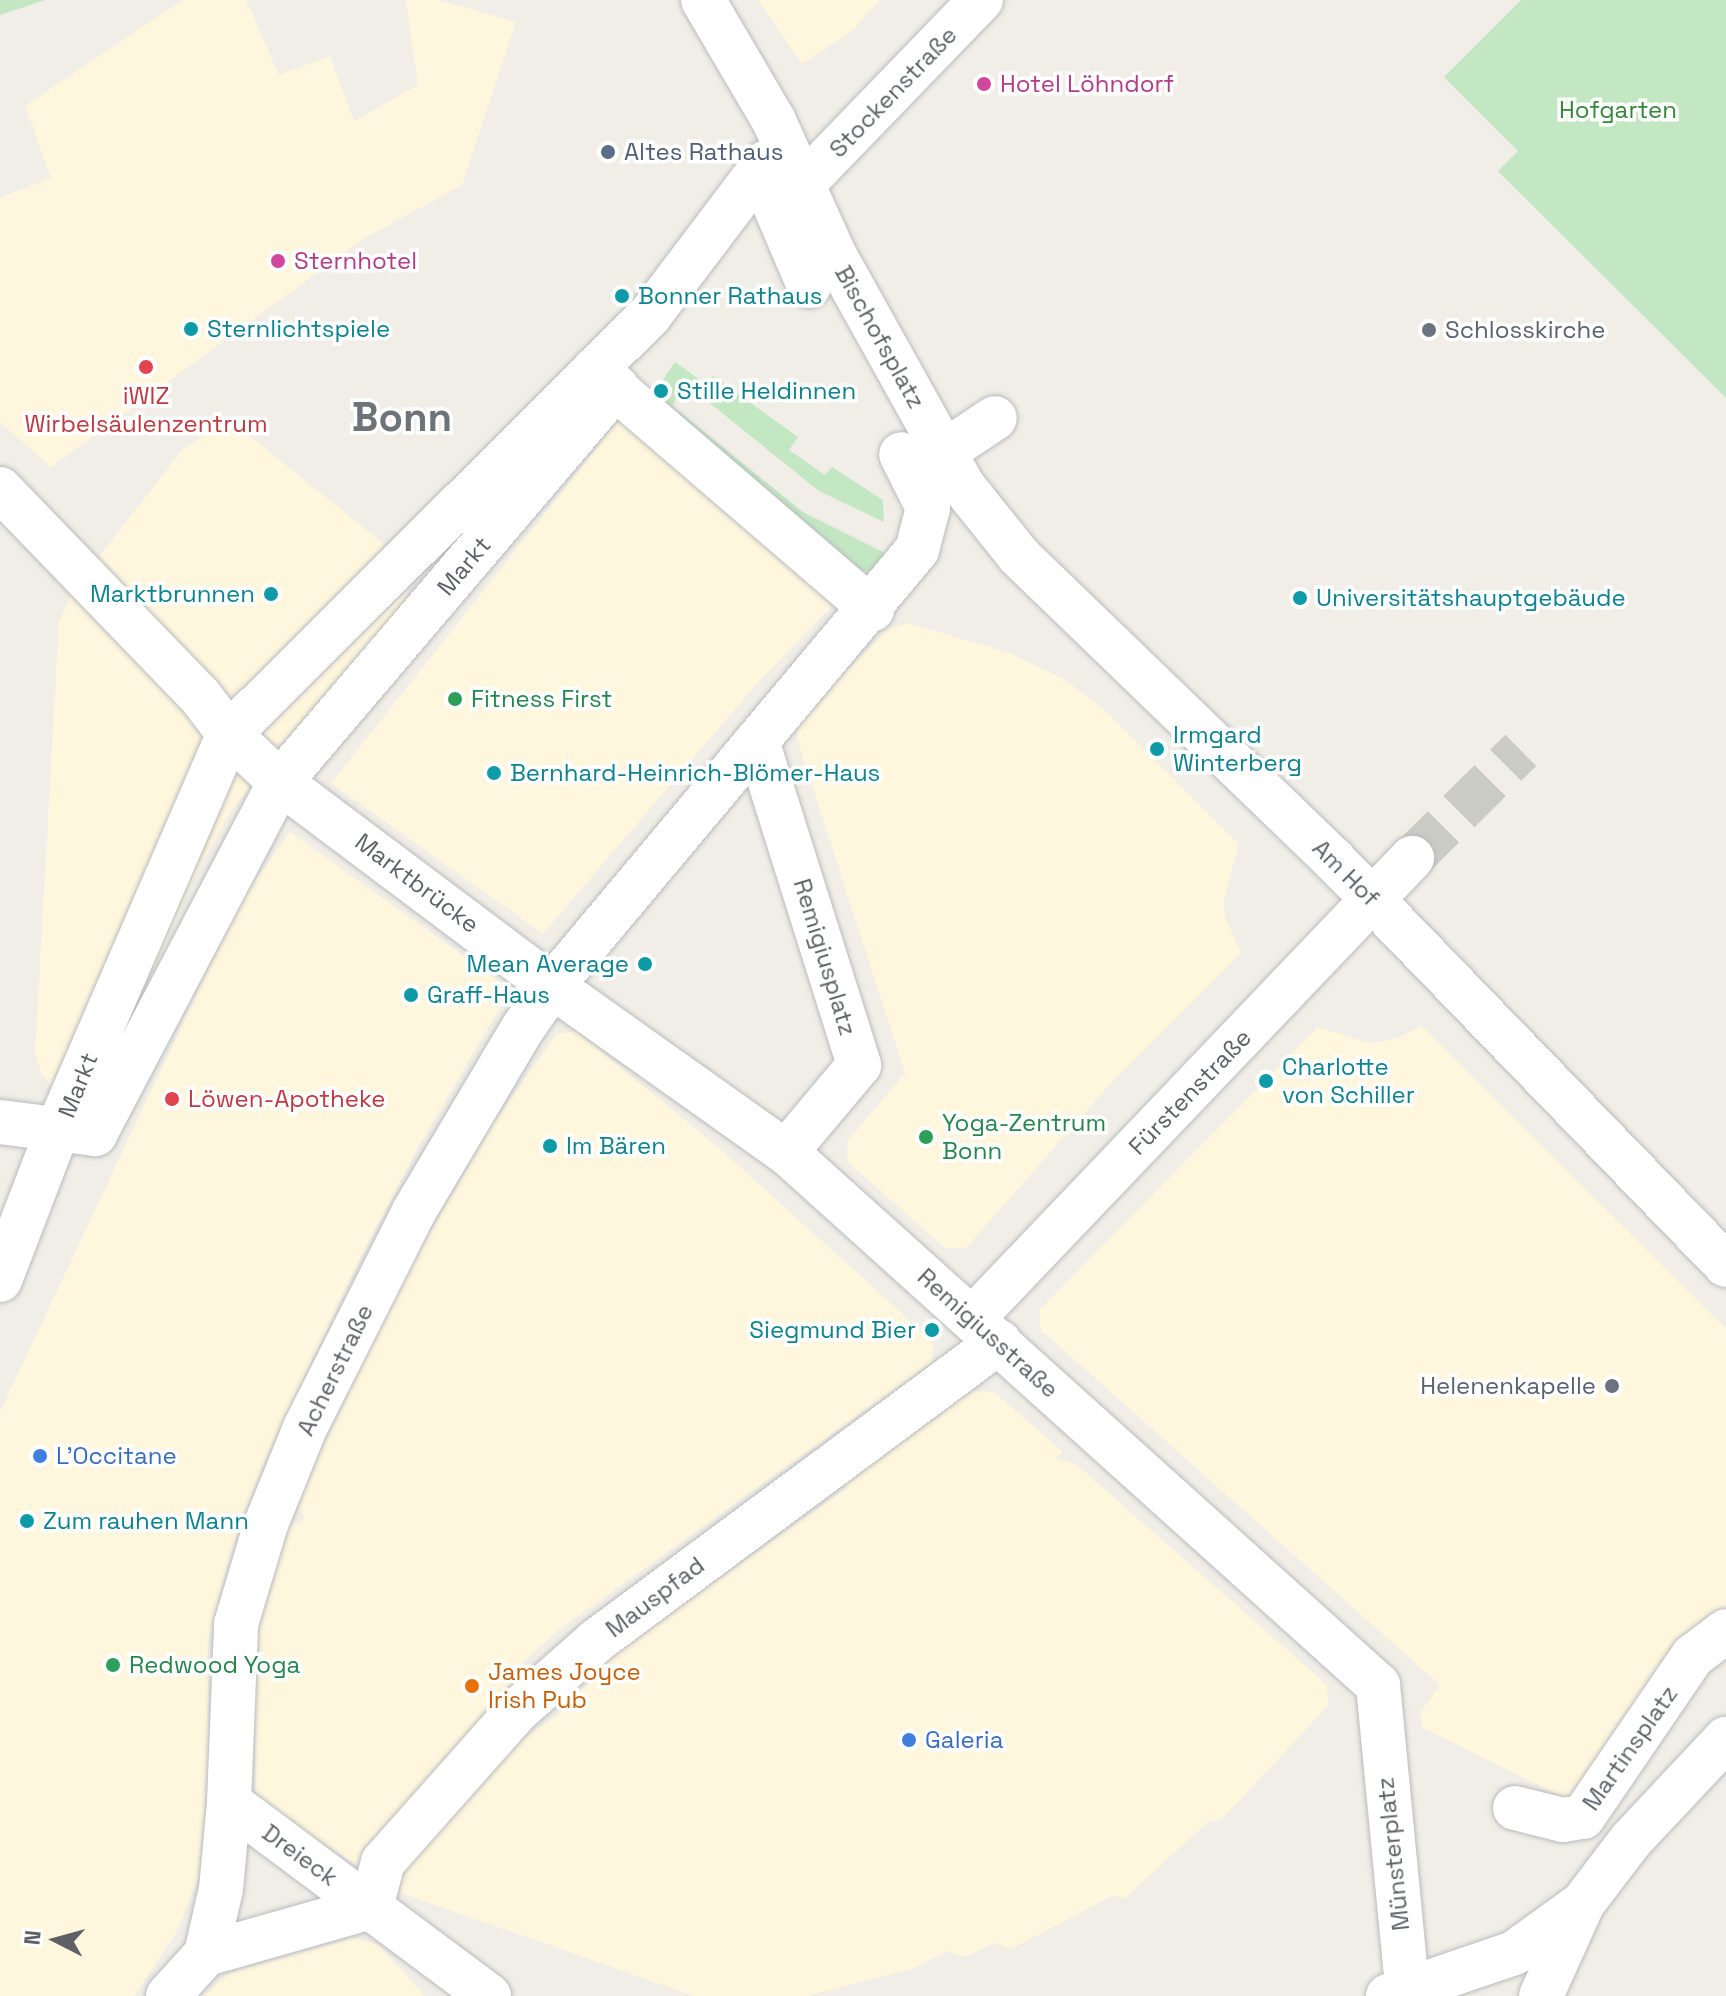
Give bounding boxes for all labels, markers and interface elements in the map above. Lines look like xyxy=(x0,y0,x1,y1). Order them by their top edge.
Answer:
street label: Stockenstraße xyxy=(823,21,963,163)
place label: Hotel Löhndorf xyxy=(1000,70,1174,98)
marker: Hotel Löhndorf xyxy=(975,75,993,93)
park label: Hofgarten xyxy=(1559,96,1677,124)
place label: Altes Rathaus xyxy=(624,138,783,166)
marker: Altes Rathaus xyxy=(599,143,617,161)
place label: Sternhotel xyxy=(294,247,417,275)
marker: Sternhotel xyxy=(269,252,287,270)
street label: Bischofsplatz xyxy=(829,261,931,413)
place label: Bonner Rathaus xyxy=(638,282,822,310)
marker: Bonner Rathaus xyxy=(613,287,631,305)
place label: Sternlichtspiele xyxy=(207,315,390,343)
place label: Schlosskirche xyxy=(1445,316,1605,344)
marker: Sternlichtspiele xyxy=(182,320,200,338)
marker: Schlosskirche xyxy=(1420,321,1438,339)
marker: iWIZ Wirbelsäulenzentrum xyxy=(135,356,157,378)
place label: Stille Heldinnen xyxy=(677,377,856,405)
place label: iWIZ Wirbelsäulenzentrum xyxy=(24,382,268,438)
marker: Stille Heldinnen xyxy=(652,382,670,400)
district label: Bonn xyxy=(352,394,452,442)
street label: Markt xyxy=(431,531,497,601)
place label: Marktbrunnen xyxy=(90,580,255,608)
place label: Universitätshauptgebäude xyxy=(1316,584,1626,612)
marker: Marktbrunnen xyxy=(262,585,280,603)
marker: Universitätshauptgebäude xyxy=(1291,589,1309,607)
place label: Fitness First xyxy=(471,685,612,713)
marker: Fitness First xyxy=(446,690,464,708)
place label: Irmgard Winterberg xyxy=(1173,721,1302,777)
marker: Irmgard Winterberg xyxy=(1148,740,1166,758)
place label: Bernhard-Heinrich-Blömer-Haus xyxy=(510,759,880,787)
marker: Bernhard-Heinrich-Blömer-Haus xyxy=(485,764,503,782)
street label: Marktbrücke xyxy=(349,827,485,939)
street label: Am Hof xyxy=(1307,834,1385,912)
street label: Remigiusplatz xyxy=(787,875,863,1039)
place label: Mean Average xyxy=(466,950,629,978)
marker: Mean Average xyxy=(636,955,654,973)
place label: Graff-Haus xyxy=(427,981,550,1009)
marker: Graff-Haus xyxy=(402,986,420,1004)
street label: Fürstenstraße xyxy=(1123,1023,1257,1161)
street label: Markt xyxy=(52,1048,104,1122)
place label: Charlotte von Schiller xyxy=(1282,1053,1415,1109)
marker: Charlotte von Schiller xyxy=(1257,1072,1275,1090)
place label: Löwen-Apotheke xyxy=(188,1085,386,1113)
marker: Löwen-Apotheke xyxy=(163,1090,181,1108)
place label: Yoga-Zentrum Bonn xyxy=(942,1109,1106,1165)
marker: Yoga-Zentrum Bonn xyxy=(917,1128,935,1146)
place label: Im Bären xyxy=(566,1132,666,1160)
marker: Im Bären xyxy=(541,1137,559,1155)
street label: Remigiusstraße xyxy=(912,1262,1064,1404)
street label: Acherstraße xyxy=(291,1300,379,1440)
place label: Siegmund Bier xyxy=(749,1316,916,1344)
marker: Siegmund Bier xyxy=(923,1321,941,1339)
place label: Helenenkapelle xyxy=(1420,1372,1596,1400)
marker: Helenenkapelle xyxy=(1603,1377,1621,1395)
place label: L'Occitane xyxy=(56,1442,177,1470)
marker: L'Occitane xyxy=(31,1447,49,1465)
place label: Zum rauhen Mann xyxy=(43,1507,249,1535)
marker: Zum rauhen Mann xyxy=(18,1512,36,1530)
street label: Mauspfad xyxy=(600,1551,710,1643)
place label: Redwood Yoga xyxy=(129,1651,301,1679)
marker: Redwood Yoga xyxy=(104,1656,122,1674)
place label: James Joyce Irish Pub xyxy=(488,1658,641,1714)
marker: James Joyce Irish Pub xyxy=(463,1677,481,1695)
street label: Martinsplatz xyxy=(1576,1680,1684,1816)
place label: Galeria xyxy=(925,1726,1003,1754)
marker: Galeria xyxy=(900,1731,918,1749)
street label: Münsterplatz xyxy=(1371,1776,1415,1932)
street label: Dreieck xyxy=(257,1818,343,1892)
north arrow xyxy=(16,1900,96,1980)
text: N xyxy=(17,1929,47,1946)

